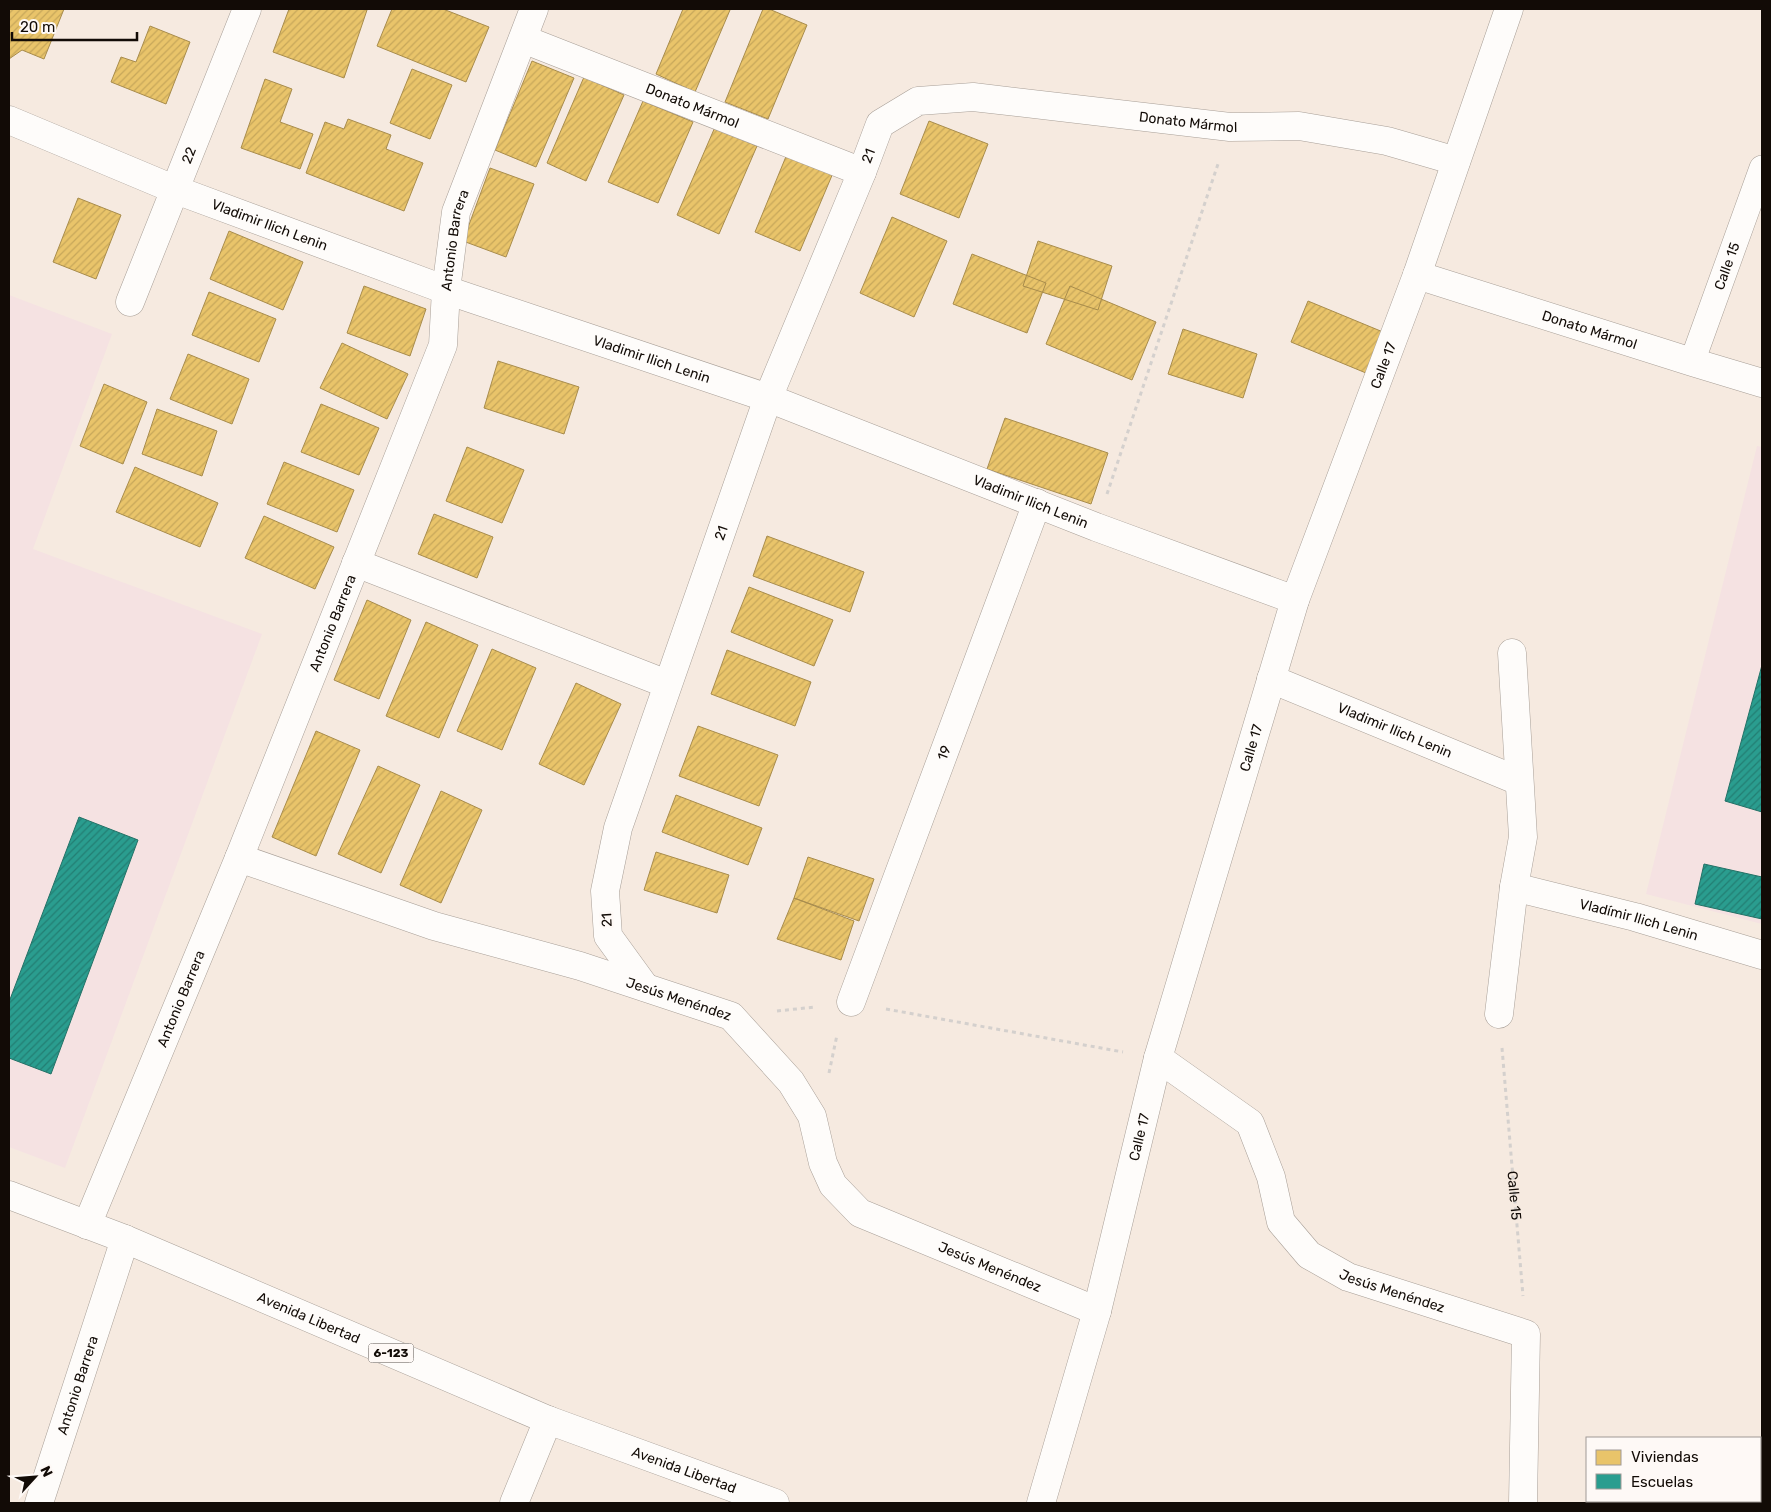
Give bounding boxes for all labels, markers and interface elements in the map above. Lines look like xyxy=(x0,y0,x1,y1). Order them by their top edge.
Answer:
scale bar xyxy=(12,10,138,42)
text: 20 m xyxy=(20,18,55,36)
street label: Donato Mármol xyxy=(643,79,742,131)
street label: Donato Mármol xyxy=(1138,108,1237,136)
street label: 22 xyxy=(178,144,200,166)
street label: 21 xyxy=(858,146,879,165)
street label: Antonio Barrera xyxy=(437,187,472,292)
street label: Vladimir Ilich Lenin xyxy=(209,195,330,254)
street label: Calle 15 xyxy=(1710,240,1743,292)
street label: Donato Mármol xyxy=(1540,307,1639,353)
street label: Vladimir Ilich Lenin xyxy=(591,331,713,387)
street label: Calle 17 xyxy=(1367,340,1400,391)
street label: Vladimir Ilich Lenin xyxy=(971,471,1091,532)
street label: 21 xyxy=(711,523,731,542)
street label: Antonio Barrera xyxy=(305,572,359,674)
street label: Vladimir Ilich Lenin xyxy=(1335,699,1455,761)
street label: Calle 17 xyxy=(1236,722,1266,773)
street label: 19 xyxy=(933,743,954,762)
street label: Vladímir Ilich Lenin xyxy=(1578,895,1700,944)
street label: 21 xyxy=(598,912,616,928)
street label: Antonio Barrera xyxy=(153,948,208,1050)
street label: Jesús Menéndez xyxy=(624,973,734,1024)
street label: Calle 17 xyxy=(1125,1111,1153,1162)
street label: Calle 15 xyxy=(1504,1170,1525,1221)
street label: Jesús Menéndez xyxy=(936,1238,1044,1296)
street label: Jesús Menéndez xyxy=(1336,1265,1447,1316)
street label: Avenida Libertad xyxy=(255,1288,363,1347)
street label: Antonio Barrera xyxy=(53,1333,101,1437)
road number: 6-123 xyxy=(368,1344,414,1362)
legend xyxy=(1586,1437,1761,1502)
street label: Avenida Libertad xyxy=(629,1443,739,1497)
text: Viviendas xyxy=(1631,1448,1699,1466)
north arrow xyxy=(10,1452,60,1502)
text: N xyxy=(36,1463,56,1480)
text: Escuelas xyxy=(1631,1473,1693,1491)

